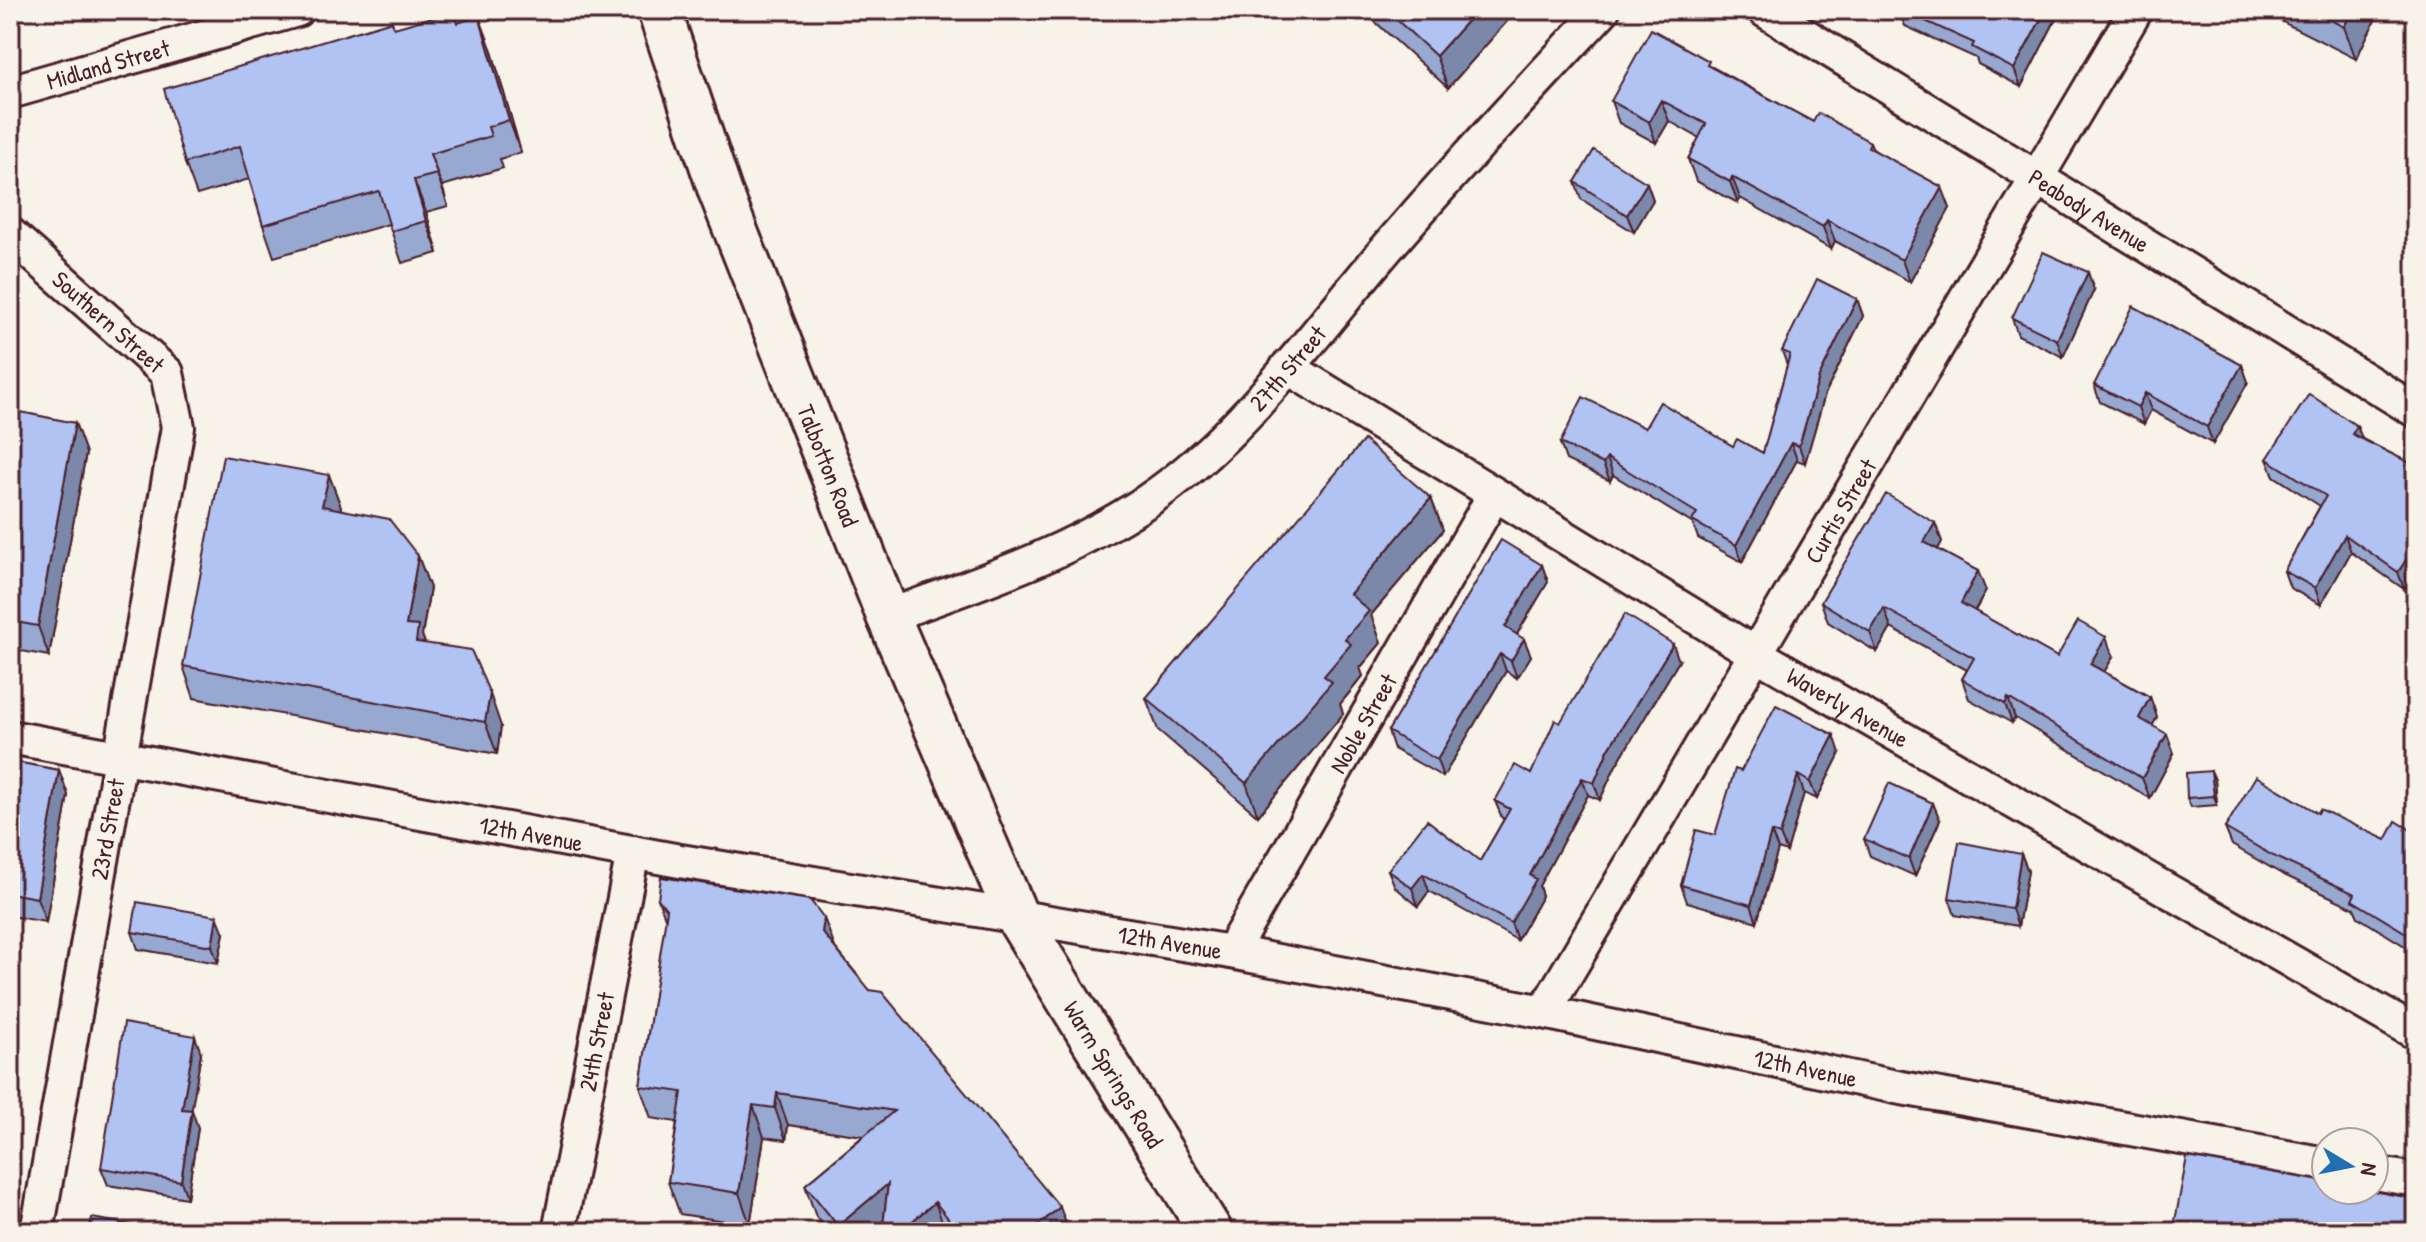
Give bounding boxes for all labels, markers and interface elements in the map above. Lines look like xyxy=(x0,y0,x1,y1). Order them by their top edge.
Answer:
street label: Midland Street xyxy=(43,31,174,97)
street label: Peabody Avenue xyxy=(2023,161,2156,260)
street label: Southern Street xyxy=(46,263,172,380)
street label: 27th Street xyxy=(1242,318,1333,418)
street label: Talbotton Road xyxy=(790,400,867,531)
street label: Curtis Street xyxy=(1797,452,1884,569)
street label: Waverly Avenue xyxy=(1781,659,1915,755)
street label: Noble Street xyxy=(1321,667,1404,779)
street label: 23rd Street xyxy=(82,775,132,882)
street label: 12th Avenue xyxy=(477,808,586,859)
street label: 12th Avenue xyxy=(1116,918,1225,966)
street label: 24th Street xyxy=(571,989,621,1094)
street label: Warm Springs Road xyxy=(1056,995,1171,1154)
street label: 12th Avenue xyxy=(1751,1041,1861,1094)
north arrow xyxy=(2310,1126,2390,1206)
text: N xyxy=(2354,1161,2385,1178)

